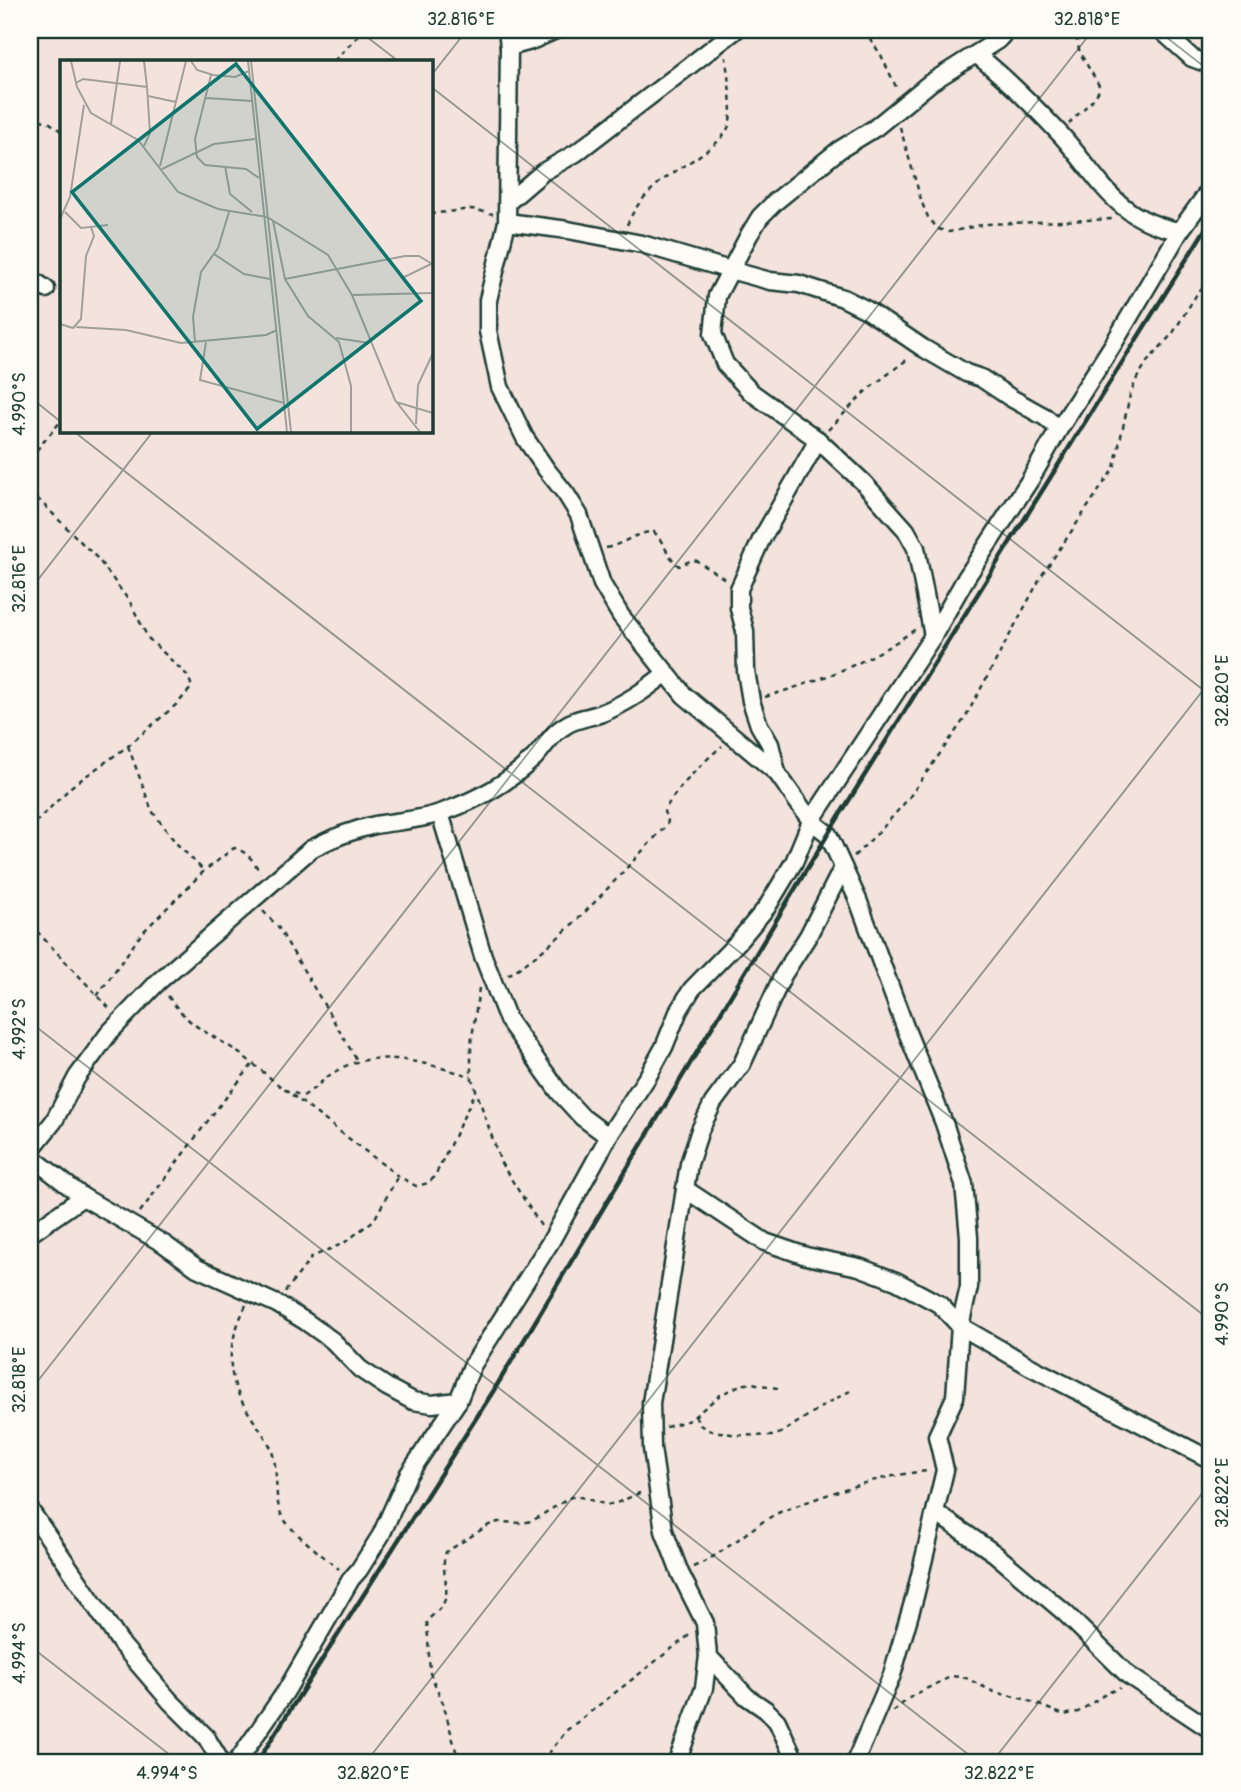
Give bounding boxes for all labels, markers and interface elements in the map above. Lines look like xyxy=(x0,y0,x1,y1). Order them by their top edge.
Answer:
text: 32.816°E xyxy=(427,8,495,31)
text: 32.818°E xyxy=(1054,8,1120,31)
inset map xyxy=(60,60,432,432)
text: 4.990°S xyxy=(8,372,31,436)
text: 32.816°E xyxy=(8,545,31,613)
text: 32.820°E xyxy=(1211,655,1234,727)
text: 4.992°S xyxy=(8,998,31,1060)
text: 4.990°S xyxy=(1211,1282,1234,1346)
text: 32.818°E xyxy=(8,1347,31,1413)
text: 32.822°E xyxy=(1211,1458,1234,1528)
text: 4.994°S xyxy=(8,1622,31,1684)
text: 4.994°S xyxy=(136,1762,198,1785)
text: 32.820°E xyxy=(337,1762,409,1785)
text: 32.822°E xyxy=(964,1762,1034,1785)

